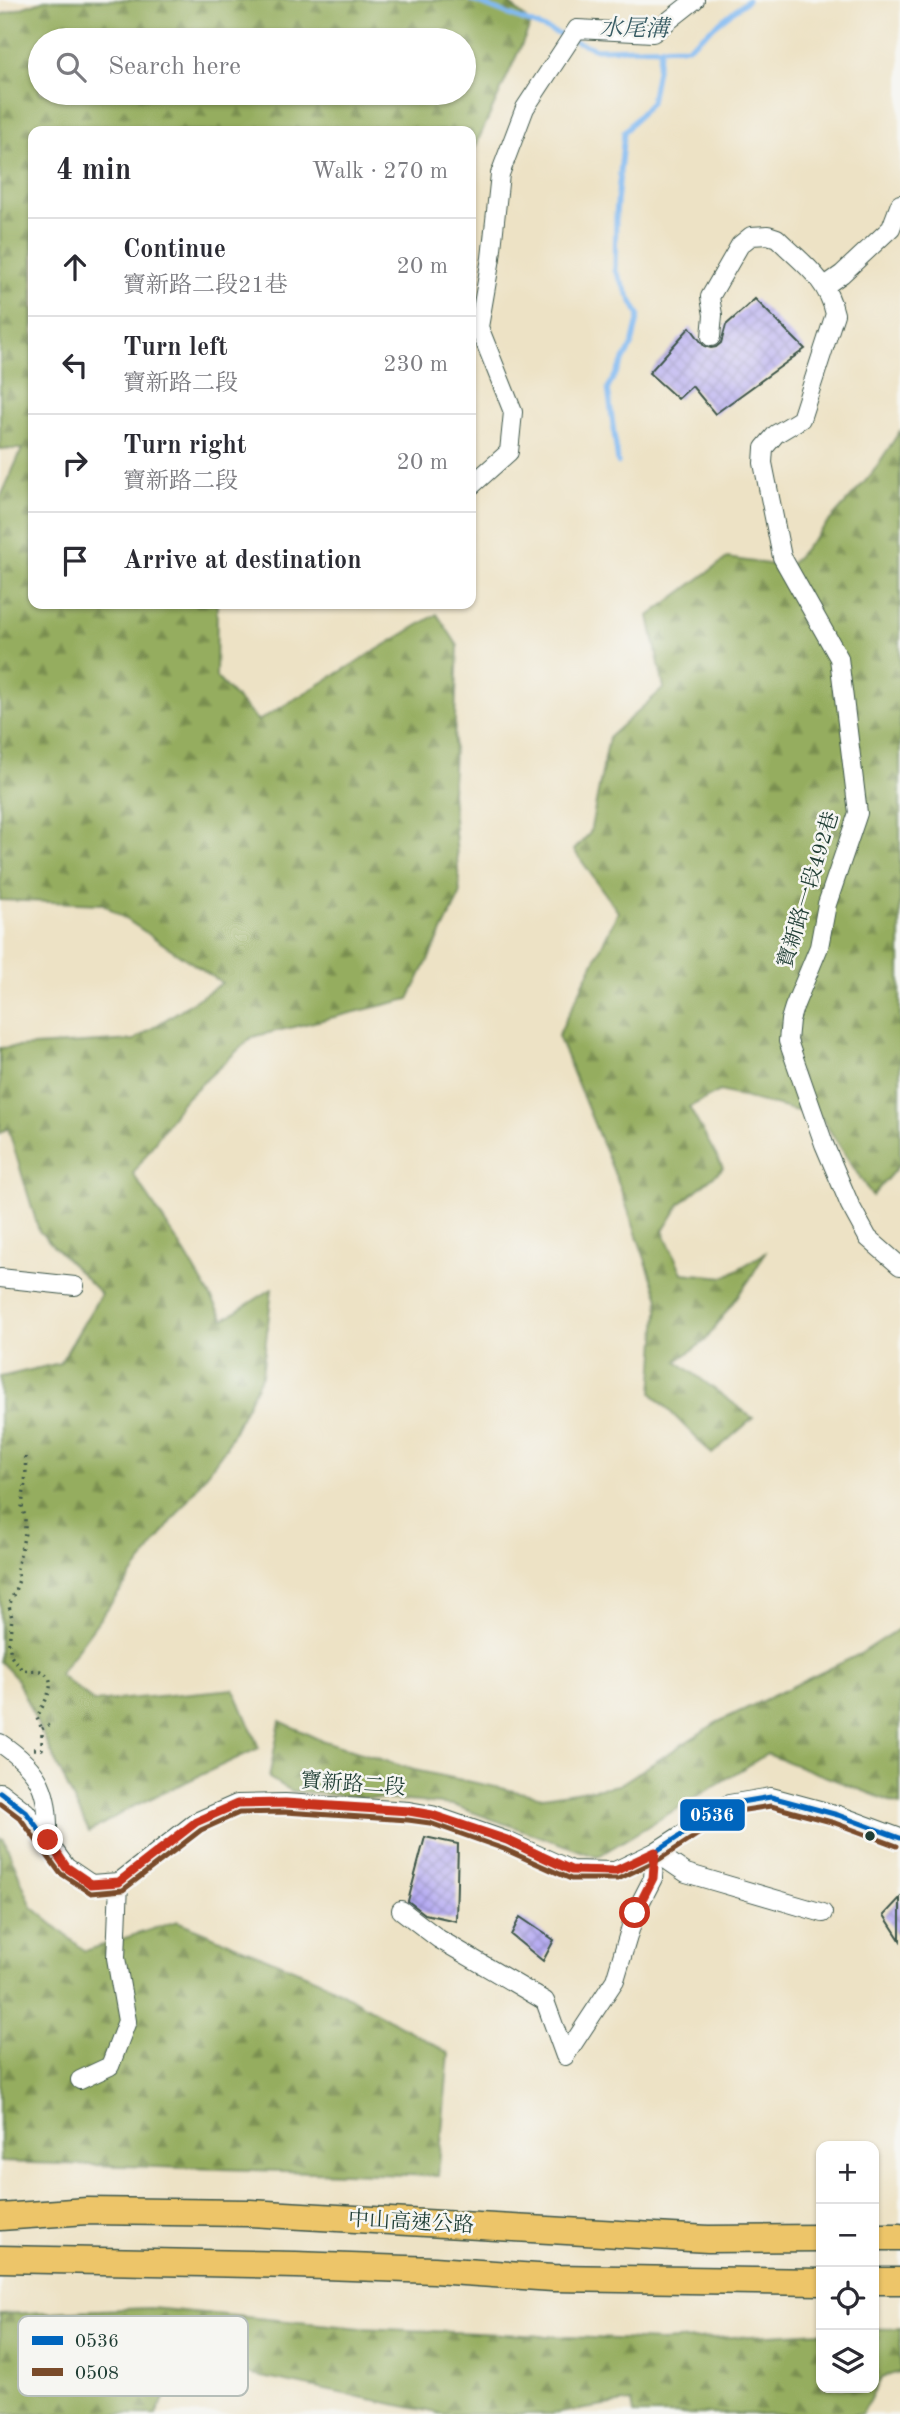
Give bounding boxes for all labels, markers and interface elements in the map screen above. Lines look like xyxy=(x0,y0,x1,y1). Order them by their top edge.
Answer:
water label: 水尾溝 xyxy=(599,15,673,41)
search box xyxy=(28,28,476,105)
icon: search xyxy=(52,48,90,86)
text: Search here xyxy=(108,54,241,80)
text: 4 min xyxy=(56,156,131,186)
text: Walk · 270 m xyxy=(312,160,448,183)
text: Continue xyxy=(123,237,226,263)
icon: ahead xyxy=(56,248,94,286)
text: 20 m xyxy=(397,255,448,278)
text: 寶新路二段21巷 xyxy=(123,274,288,297)
text: Turn left xyxy=(123,335,228,361)
icon: left xyxy=(56,346,94,384)
text: 230 m xyxy=(383,353,448,376)
text: 寶新路二段 xyxy=(123,372,238,395)
text: Turn right xyxy=(123,433,246,459)
icon: right xyxy=(56,444,94,482)
text: 20 m xyxy=(397,451,448,474)
text: 寶新路二段 xyxy=(123,470,238,493)
icon: arrive xyxy=(56,542,94,580)
text: Arrive at destination xyxy=(123,548,362,574)
street label: 寶新路一段492巷 xyxy=(773,809,843,971)
street label: 寶新路二段 xyxy=(300,1769,406,1799)
line badge: 0536 xyxy=(679,1798,746,1832)
text: 0536 xyxy=(690,1807,734,1826)
route end xyxy=(32,1824,63,1855)
unlabelled marker xyxy=(863,1829,877,1843)
route start xyxy=(619,1897,650,1928)
map controls xyxy=(816,2141,879,2393)
button: + xyxy=(816,2141,879,2204)
button: − xyxy=(816,2204,879,2267)
street label: 中山高速公路 xyxy=(348,2206,475,2237)
button: locate xyxy=(816,2267,879,2330)
legend xyxy=(18,2316,248,2396)
button: layers xyxy=(816,2330,879,2393)
text: 0536 xyxy=(75,2333,119,2352)
text: 0508 xyxy=(75,2365,119,2384)

